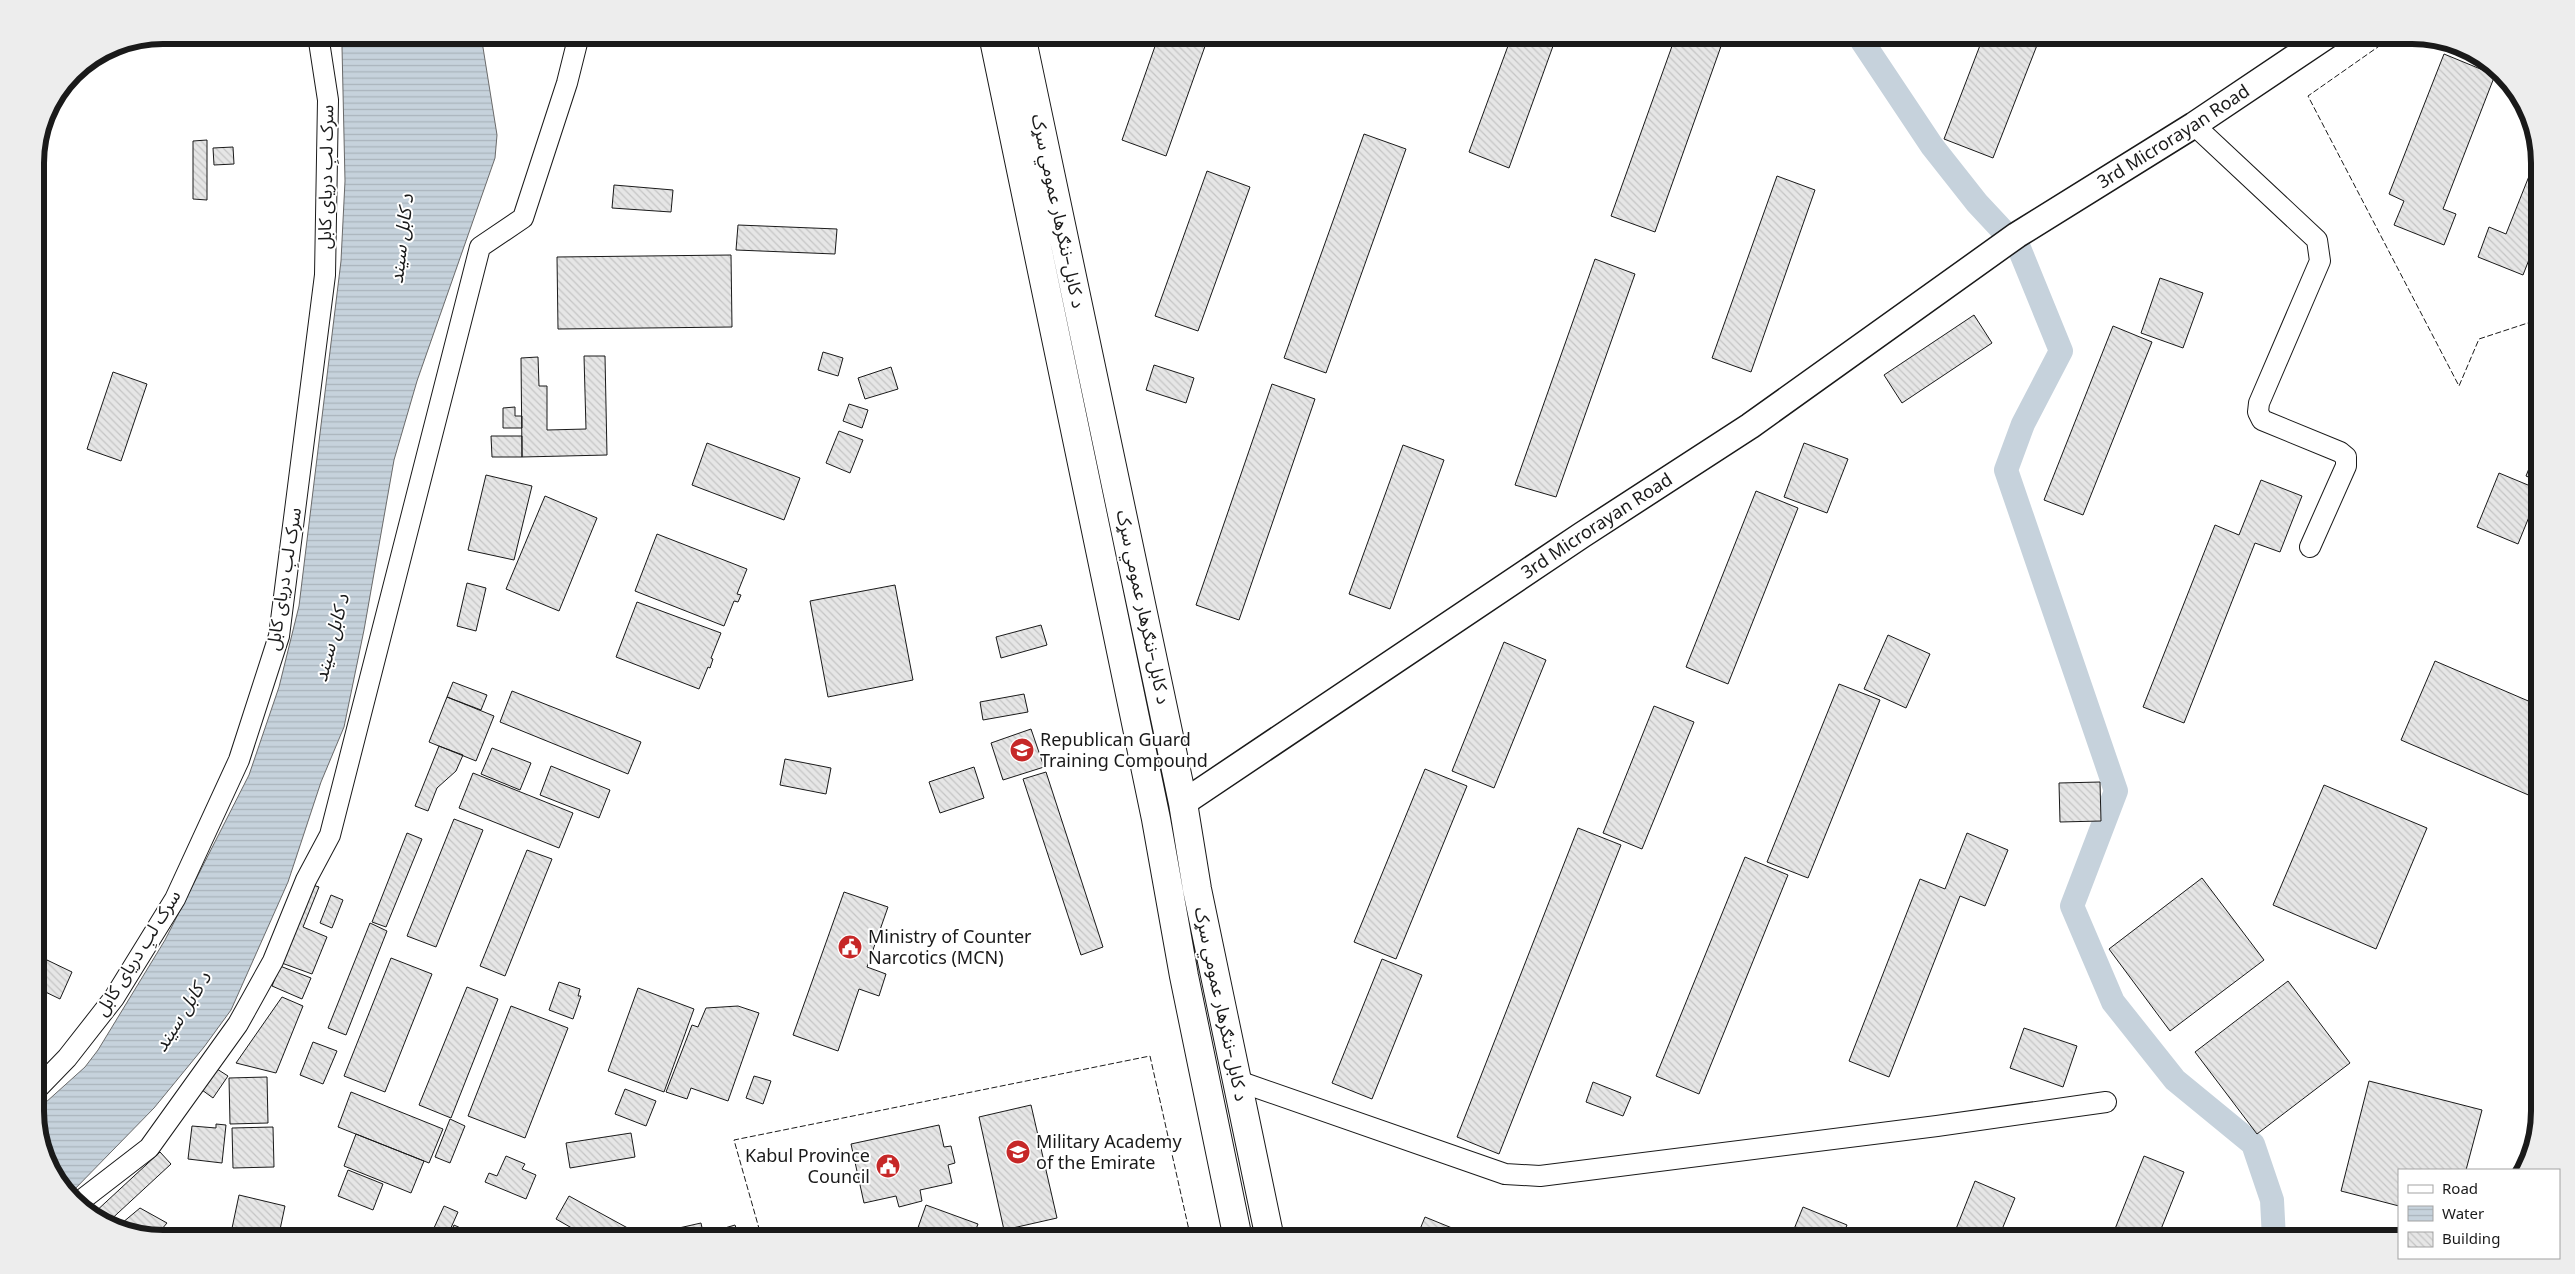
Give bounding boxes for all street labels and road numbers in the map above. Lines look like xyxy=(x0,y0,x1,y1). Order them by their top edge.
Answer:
street label: 3rd Microrayan Road xyxy=(2089,73,2258,200)
street label: سرک لبِ دریای کابل xyxy=(306,105,346,249)
street label: د کابل–ننګرهار عمومي سړک xyxy=(1019,110,1097,312)
street label: 3rd Microrayan Road xyxy=(1513,462,1681,590)
street label: سرک لبِ دریای کابل xyxy=(254,505,314,653)
street label: د کابل–ننګرهار عمومي سړک xyxy=(1104,506,1182,708)
street label: سرک لبِ دریای کابل xyxy=(84,882,192,1024)
street label: د کابل–ننګرهار عمومي سړک xyxy=(1182,903,1260,1105)

